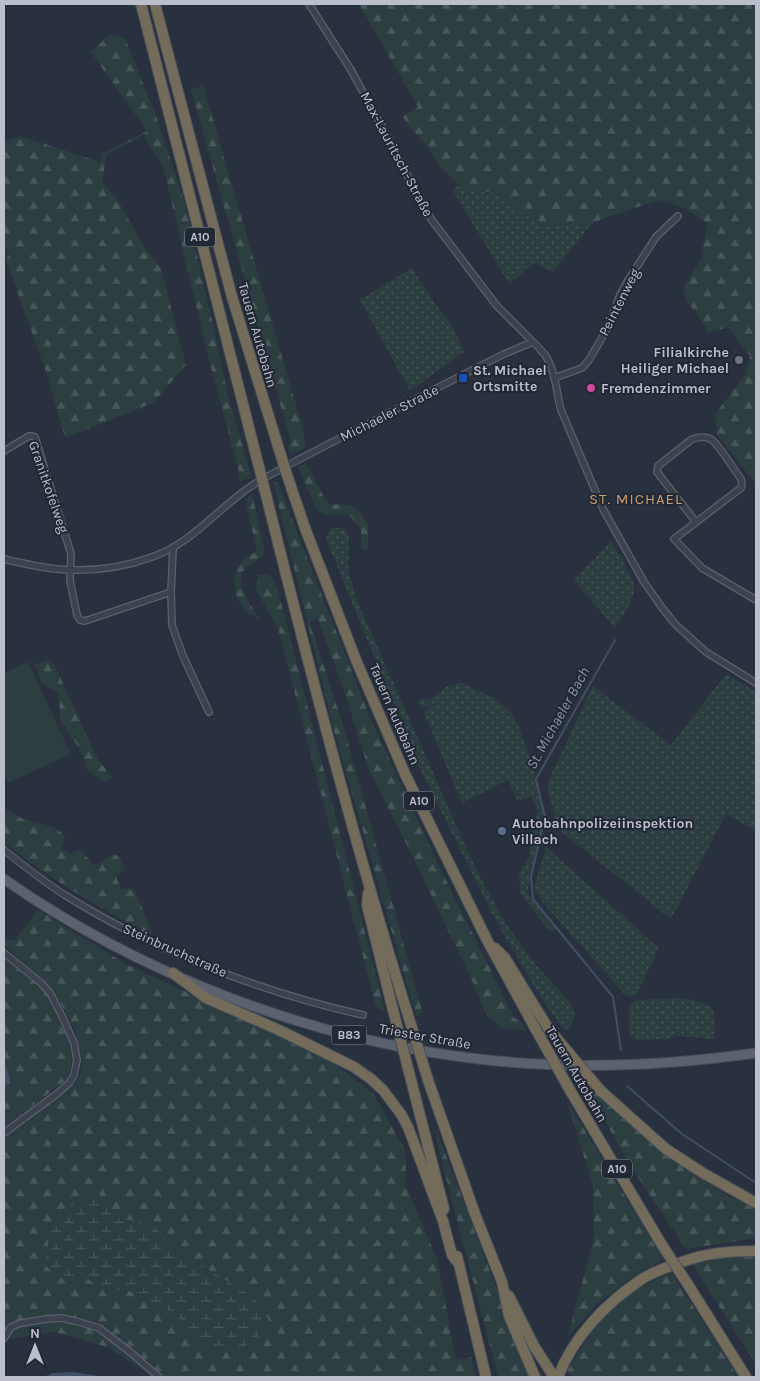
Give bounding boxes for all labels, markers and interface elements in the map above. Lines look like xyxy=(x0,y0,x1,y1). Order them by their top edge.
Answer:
street label: Max-Lauritsch-Straße xyxy=(356,89,437,220)
road number: A10 xyxy=(185,228,215,246)
street label: Peintenweg xyxy=(595,265,644,339)
street label: Tauern Autobahn xyxy=(234,281,281,390)
place label: Filialkirche Heiliger Michael xyxy=(621,344,729,377)
marker: Filialkirche Heiliger Michael xyxy=(733,354,745,366)
place label: St. Michael Ortsmitte xyxy=(473,362,547,395)
marker: St. Michael Ortsmitte xyxy=(457,372,469,384)
place label: Fremdenzimmer xyxy=(601,380,711,397)
street label: Michaeler Straße xyxy=(337,381,441,446)
marker: Fremdenzimmer xyxy=(585,382,597,394)
street label: Granitkofelweg xyxy=(25,439,72,536)
district label: ST. MICHAEL xyxy=(589,490,683,508)
street label: Tauern Autobahn xyxy=(366,661,424,767)
water label: St. Michaeler Bach xyxy=(522,664,594,772)
road number: A10 xyxy=(404,791,434,810)
place label: Autobahnpolizeiinspektion Villach xyxy=(512,815,693,848)
marker: Autobahnpolizeiinspektion Villach xyxy=(496,825,508,837)
street label: Steinbruchstraße xyxy=(120,920,230,981)
street label: Triester Straße xyxy=(378,1020,472,1053)
street label: Tauern Autobahn xyxy=(542,1023,611,1125)
road number: B83 xyxy=(332,1026,366,1044)
road number: A10 xyxy=(602,1160,632,1178)
north arrow xyxy=(10,1321,60,1371)
text: N xyxy=(30,1325,40,1342)

